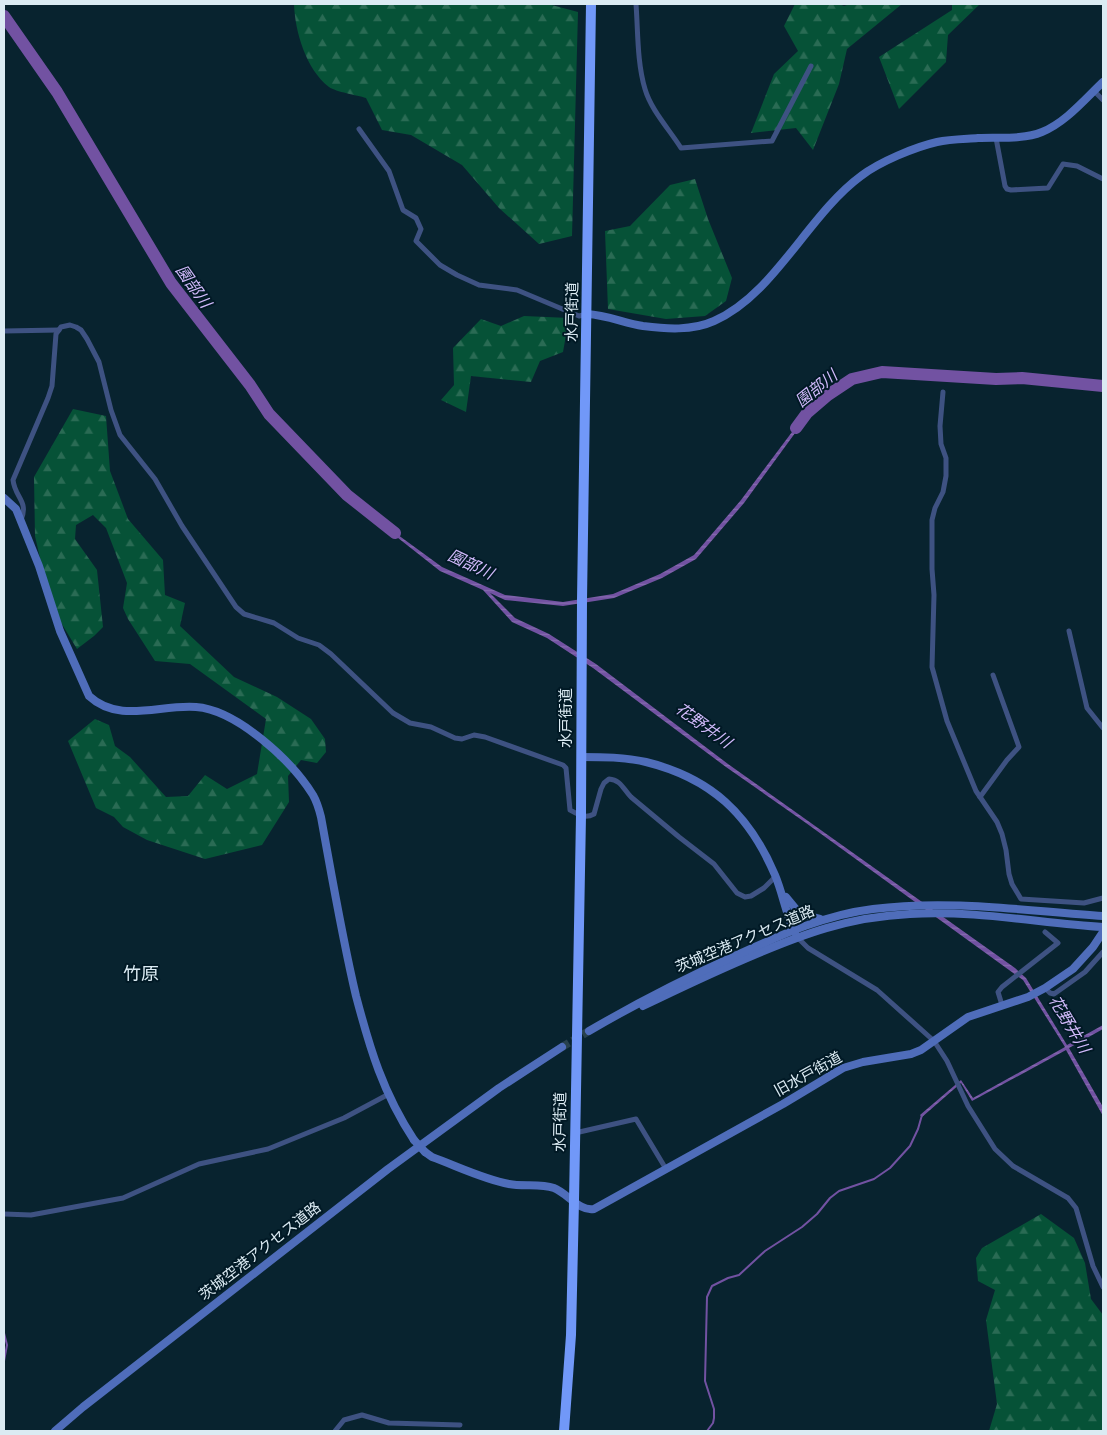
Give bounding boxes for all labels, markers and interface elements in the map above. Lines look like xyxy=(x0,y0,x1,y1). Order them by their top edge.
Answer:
water label: 園部川 xyxy=(172,260,218,313)
street label: 水戸街道 xyxy=(560,282,582,342)
water label: 園部川 xyxy=(790,363,842,411)
water label: 園部川 xyxy=(445,544,499,584)
street label: 水戸街道 xyxy=(555,688,575,748)
water label: 花野井川 xyxy=(672,697,738,753)
street label: 茨城空港アクセス道路 xyxy=(672,900,817,976)
district label: 竹原 xyxy=(123,961,159,985)
water label: 花野井川 xyxy=(1045,991,1097,1058)
street label: 旧水戸街道 xyxy=(770,1046,845,1100)
street label: 水戸街道 xyxy=(548,1092,570,1152)
street label: 茨城空港アクセス道路 xyxy=(194,1196,324,1304)

